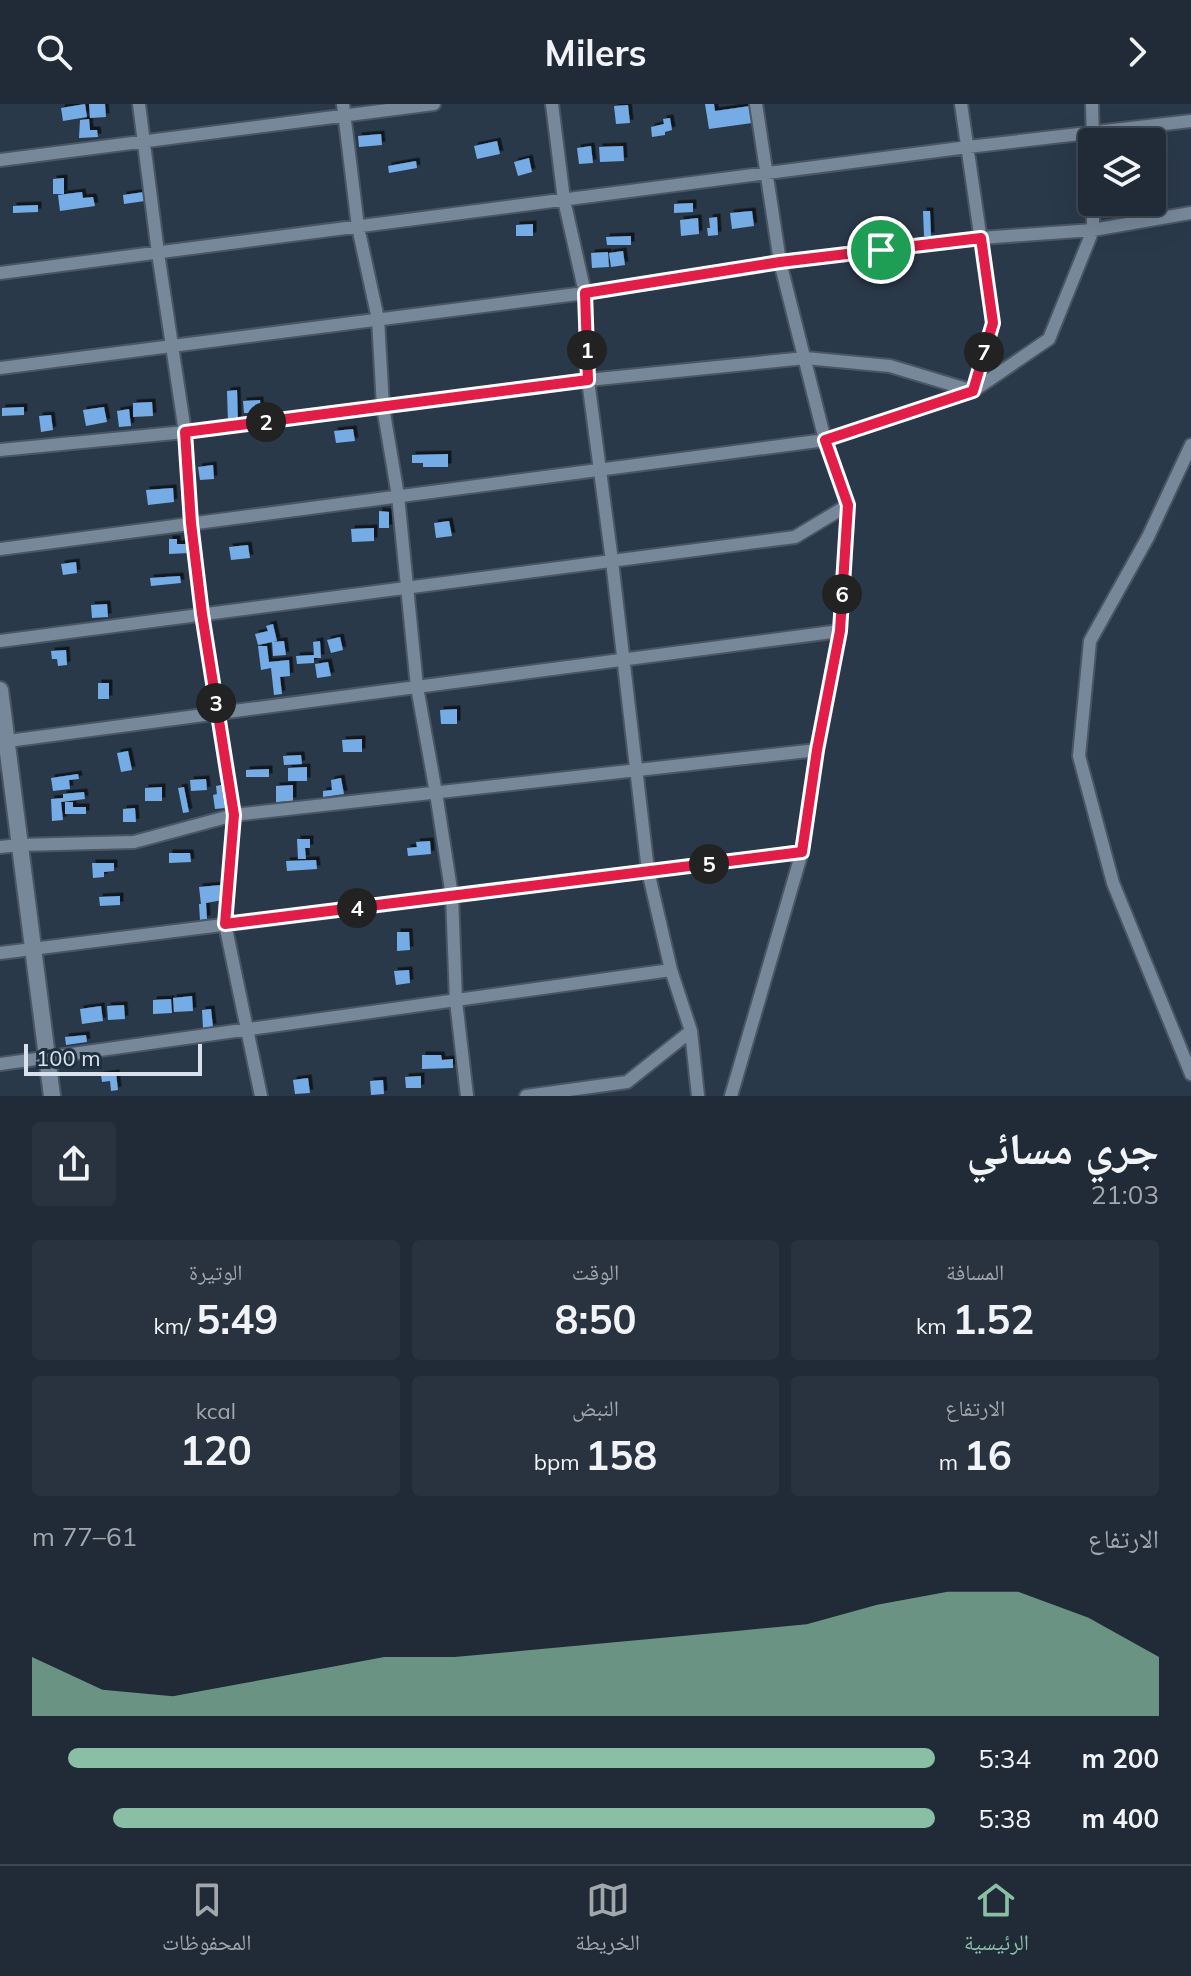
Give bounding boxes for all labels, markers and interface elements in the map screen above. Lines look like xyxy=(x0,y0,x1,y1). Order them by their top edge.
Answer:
icon: search xyxy=(32,30,76,74)
text: Milers xyxy=(545,30,646,75)
icon: forward xyxy=(1115,30,1159,74)
map controls xyxy=(1078,128,1166,216)
button: layers xyxy=(1078,128,1166,216)
pin xyxy=(847,216,915,284)
icon: arrive xyxy=(859,228,903,272)
pin: 1 xyxy=(567,330,607,370)
pin: 7 xyxy=(964,332,1004,372)
text: 1 xyxy=(580,336,594,364)
text: 7 xyxy=(977,338,991,366)
pin: 2 xyxy=(246,402,286,442)
text: 2 xyxy=(259,408,273,436)
pin: 6 xyxy=(822,574,862,614)
text: 6 xyxy=(835,580,849,608)
pin: 3 xyxy=(196,683,236,723)
text: 3 xyxy=(209,689,223,717)
pin: 5 xyxy=(689,844,729,884)
text: 5 xyxy=(702,850,716,878)
pin: 4 xyxy=(337,888,377,928)
text: 4 xyxy=(350,894,364,922)
scale bar xyxy=(24,1040,202,1076)
text: 100 m xyxy=(36,1044,101,1072)
text: جري مسائي xyxy=(966,1120,1159,1175)
button: share xyxy=(32,1122,116,1206)
text: 21:03 xyxy=(1091,1178,1159,1211)
text: الوتيرة xyxy=(189,1258,243,1286)
text: الوقت xyxy=(572,1258,619,1286)
text: المسافة xyxy=(946,1258,1004,1286)
text: 5:49 xyxy=(196,1294,278,1344)
text: 8:50 xyxy=(555,1294,636,1344)
text: 1.52 xyxy=(952,1294,1034,1344)
text: /km xyxy=(154,1312,196,1340)
text: km xyxy=(916,1312,952,1340)
text: النبض xyxy=(572,1394,619,1422)
text: الارتفاع xyxy=(945,1394,1005,1422)
text: kcal xyxy=(196,1397,236,1425)
text: 120 xyxy=(180,1425,252,1475)
text: 158 xyxy=(585,1430,657,1480)
text: 16 xyxy=(964,1430,1012,1480)
text: bpm xyxy=(534,1448,585,1476)
text: m xyxy=(939,1448,964,1476)
text: 61–77 m xyxy=(32,1520,137,1553)
text: الارتفاع xyxy=(1088,1522,1159,1555)
text: 5:34 xyxy=(978,1742,1031,1775)
text: 200 m xyxy=(1082,1742,1159,1775)
text: 5:38 xyxy=(978,1802,1031,1835)
text: 400 m xyxy=(1082,1802,1159,1835)
tab: المحفوظات xyxy=(162,1878,251,1964)
tab: الخريطة xyxy=(575,1878,640,1964)
tab: الرئيسية xyxy=(964,1878,1029,1964)

